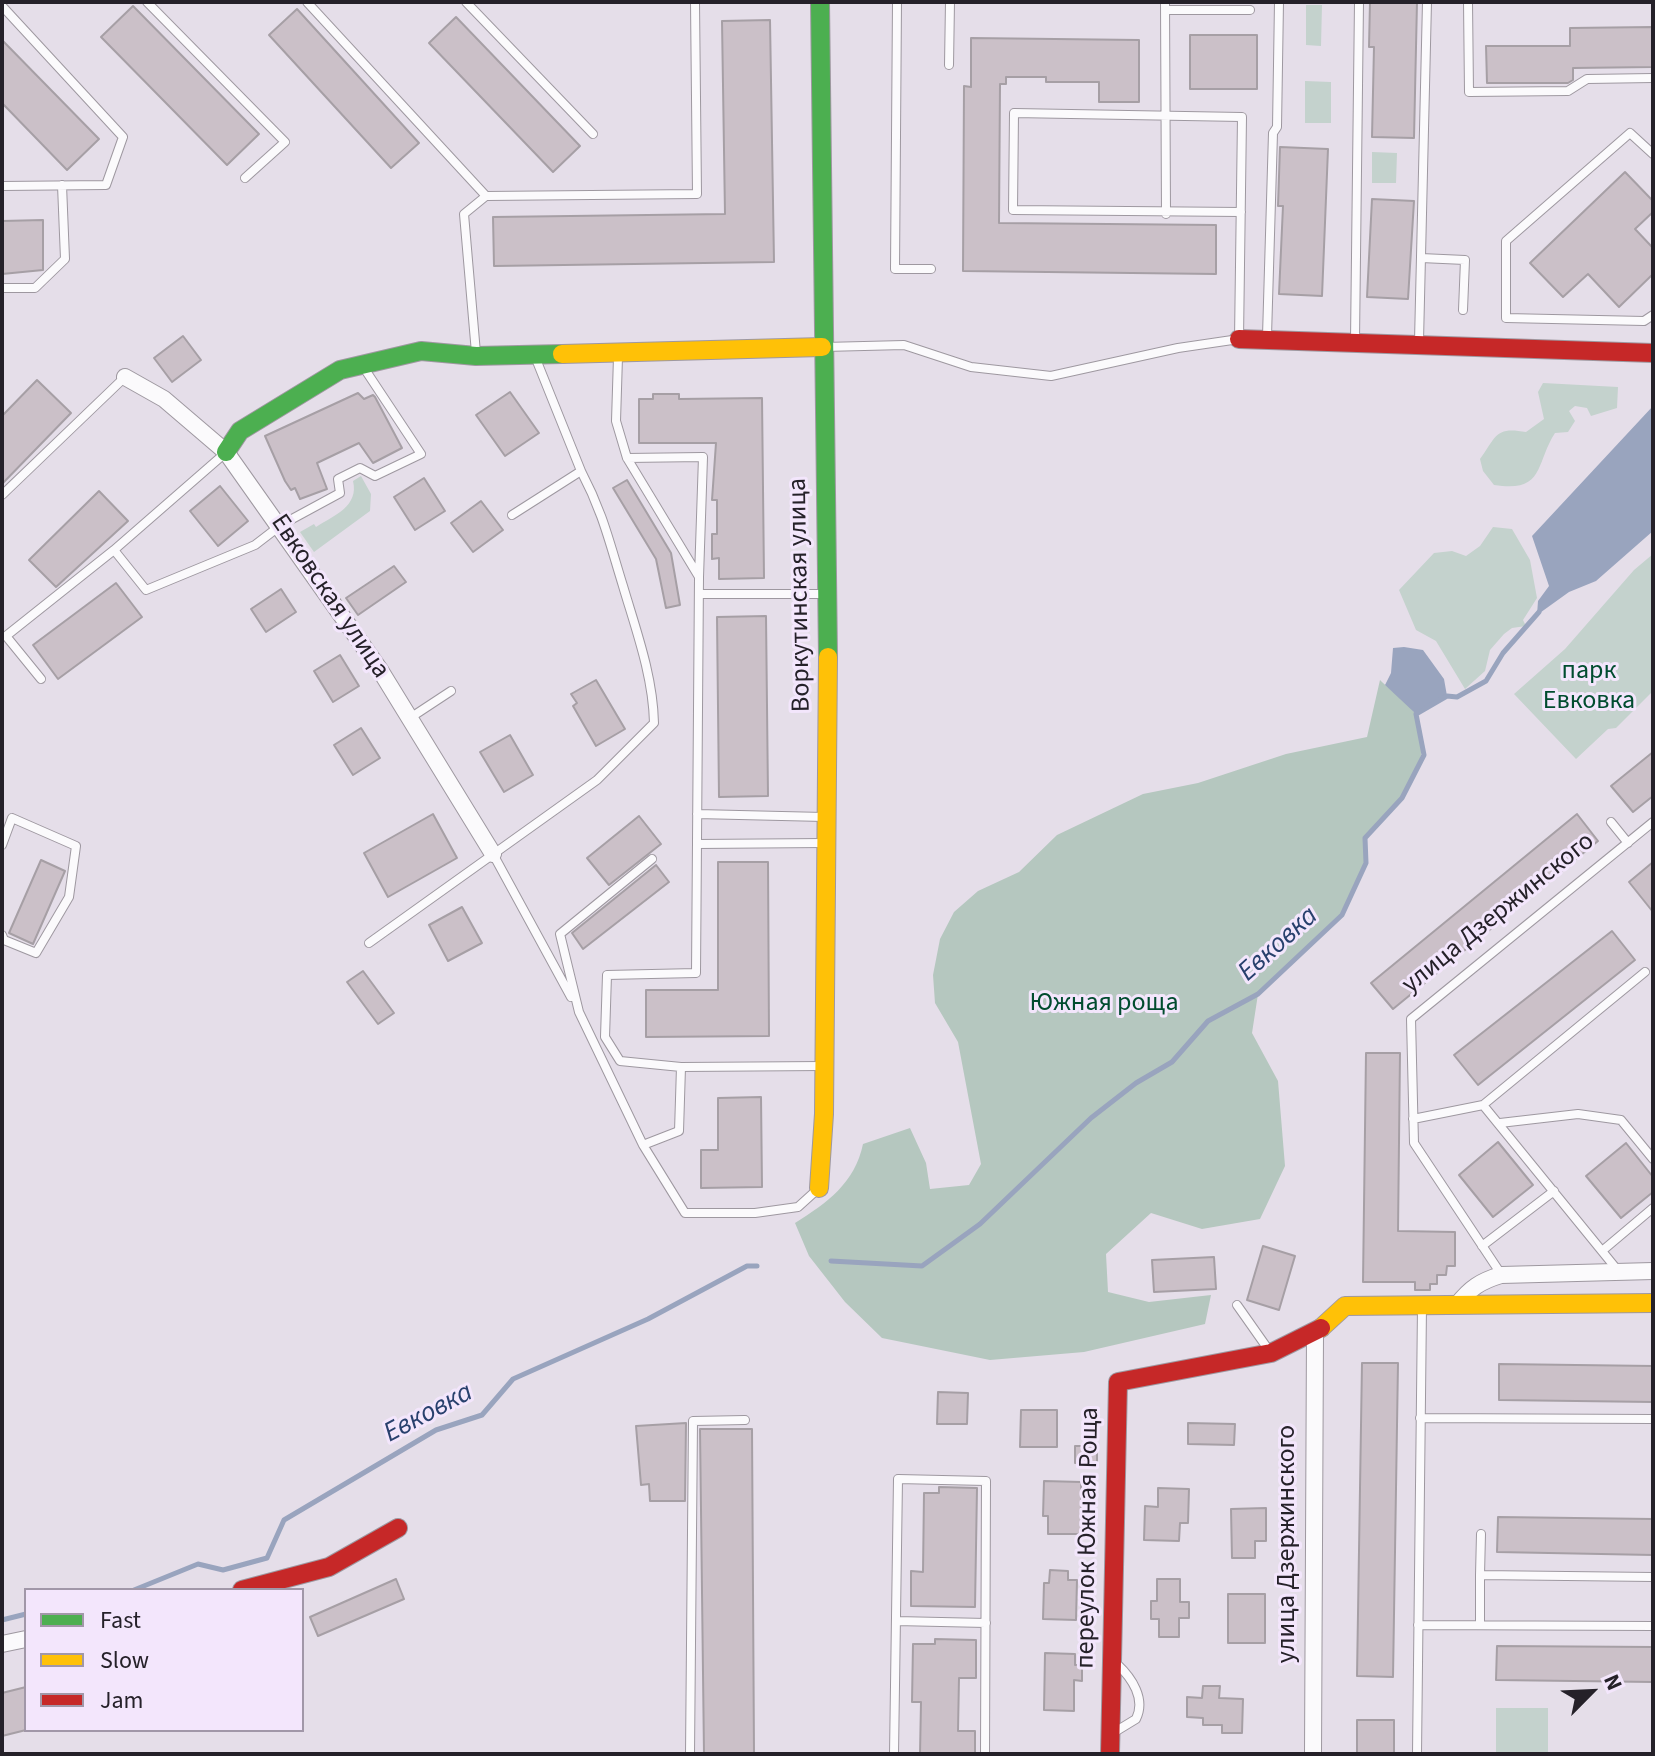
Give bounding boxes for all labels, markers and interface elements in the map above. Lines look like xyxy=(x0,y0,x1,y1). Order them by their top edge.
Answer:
street label: Воркутинская улица xyxy=(783,478,819,712)
street label: Евковская улица xyxy=(263,509,395,685)
park label: парк Евковка xyxy=(1543,656,1635,718)
street label: улица Дзержинского xyxy=(1397,827,1601,1001)
water label: Евковка xyxy=(1232,900,1326,990)
park label: Южная роща xyxy=(1029,988,1179,1020)
water label: Евковка xyxy=(379,1377,479,1451)
street label: переулок Южная Роща xyxy=(1071,1407,1107,1669)
street label: улица Дзержинского xyxy=(1272,1425,1304,1663)
legend xyxy=(24,1588,304,1732)
text: Fast xyxy=(100,1603,141,1638)
text: Slow xyxy=(100,1643,149,1678)
north arrow xyxy=(1551,1652,1631,1732)
text: N xyxy=(1595,1669,1631,1695)
text: Jam xyxy=(100,1683,144,1718)

